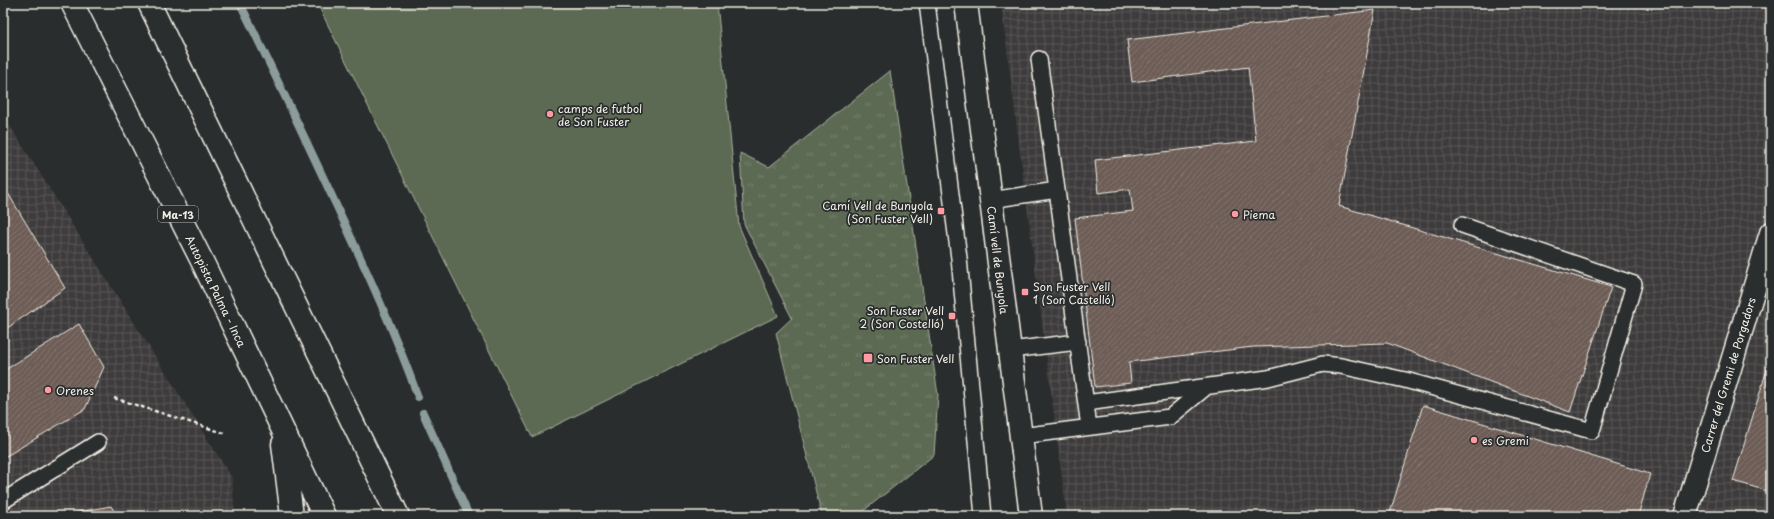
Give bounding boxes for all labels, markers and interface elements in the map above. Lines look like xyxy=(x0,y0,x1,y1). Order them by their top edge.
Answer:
place label: camps de futbol de Son Fuster xyxy=(558,100,642,130)
marker: camps de futbol de Son Fuster xyxy=(545,109,555,119)
place label: Camí Vell de Bunyola (Son Fuster Vell) xyxy=(822,197,933,227)
street label: Camí vell de Bunyola xyxy=(983,205,1013,315)
road number: Ma-13 xyxy=(158,206,198,222)
marker: Camí Vell de Bunyola (Son Fuster Vell) xyxy=(936,206,946,216)
place label: Piema xyxy=(1243,206,1275,223)
marker: Piema xyxy=(1230,209,1240,219)
street label: Autopista Palma - Inca xyxy=(181,232,251,350)
place label: Son Fuster Vell 1 (Son Castelló) xyxy=(1033,278,1115,308)
marker: Son Fuster Vell 1 (Son Castelló) xyxy=(1020,287,1030,297)
street label: Carrer del Gremi de Porgadors xyxy=(1696,295,1760,455)
place label: Son Fuster Vell 2 (Son Costelló) xyxy=(859,302,944,332)
marker: Son Fuster Vell 2 (Son Costelló) xyxy=(947,311,957,321)
place label: Son Fuster Vell xyxy=(877,350,954,367)
marker: Son Fuster Vell xyxy=(862,352,874,364)
place label: Orenes xyxy=(56,382,94,399)
marker: Orenes xyxy=(43,385,53,395)
place label: es Gremi xyxy=(1482,432,1529,449)
marker: es Gremi xyxy=(1469,435,1479,445)

